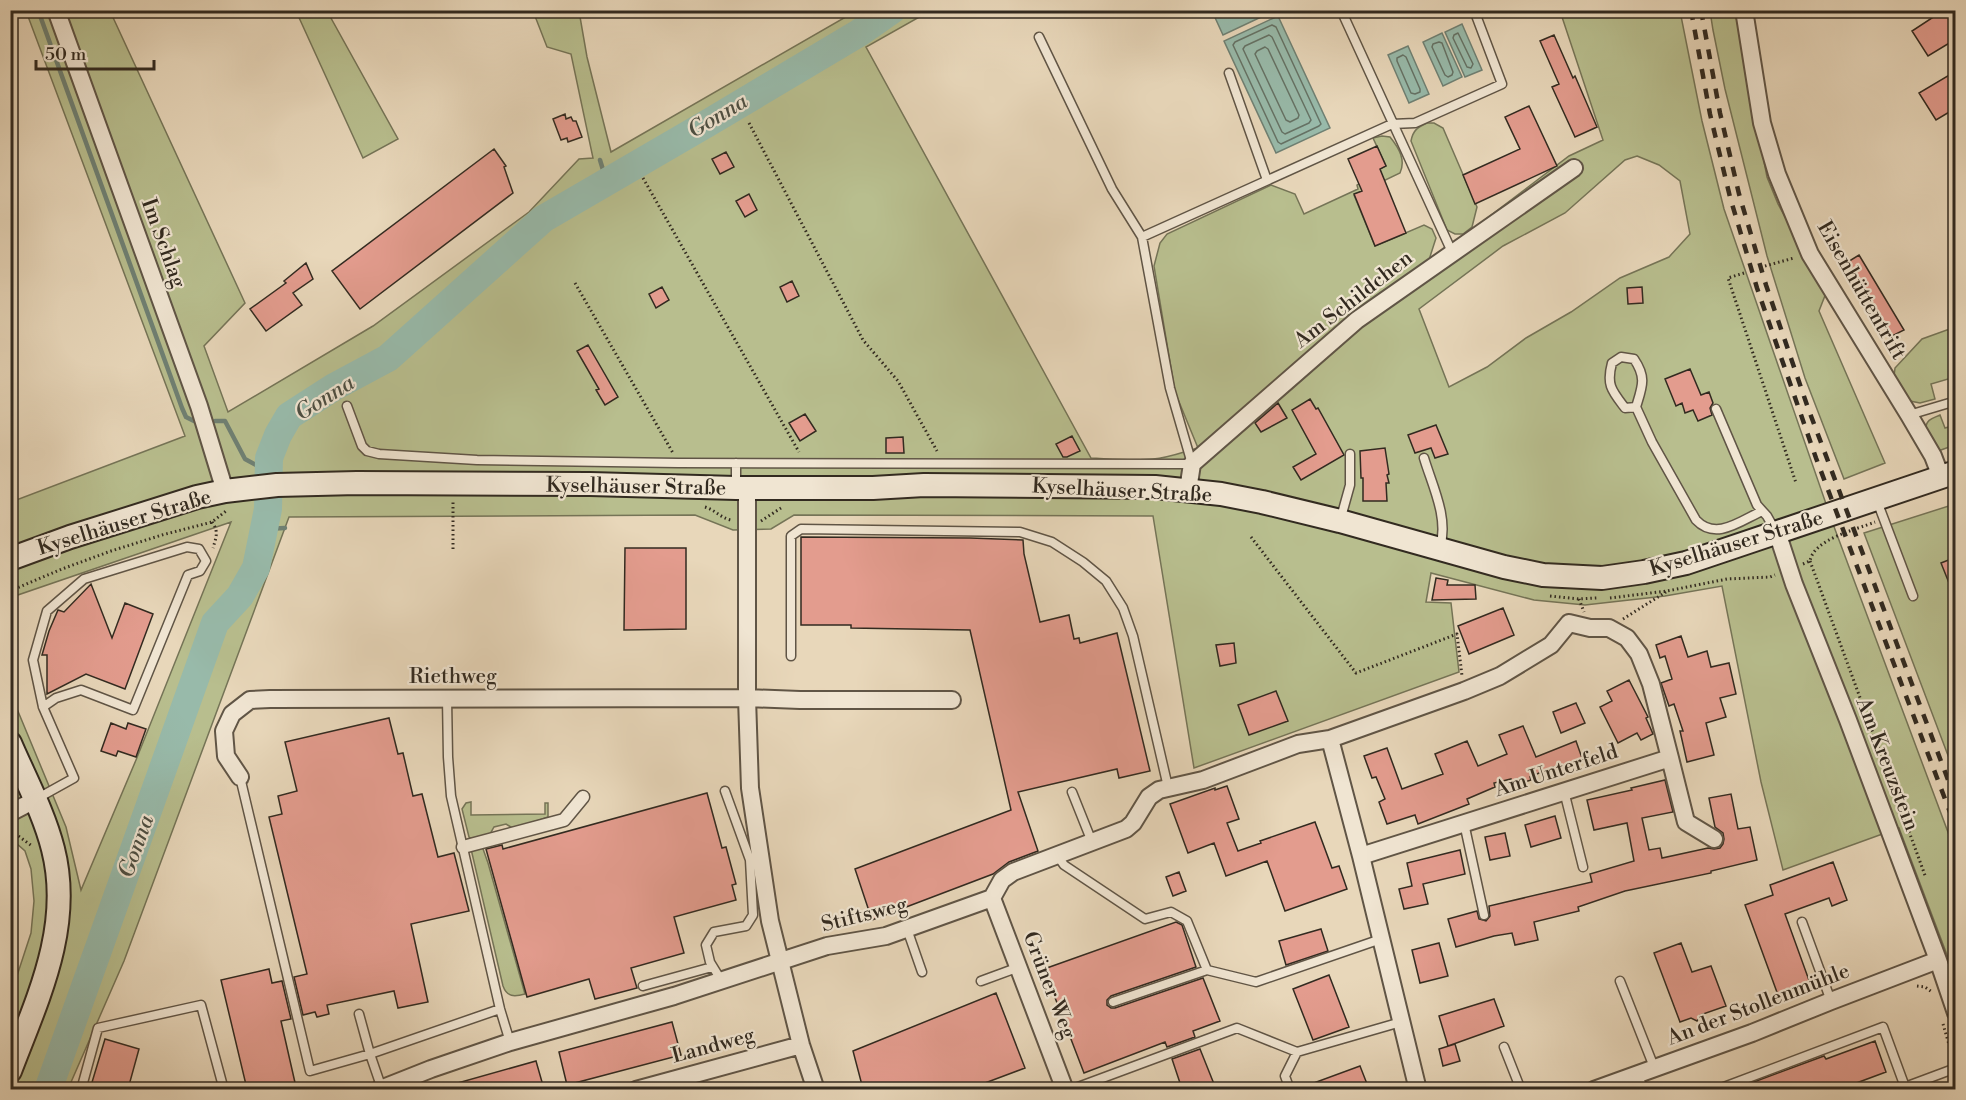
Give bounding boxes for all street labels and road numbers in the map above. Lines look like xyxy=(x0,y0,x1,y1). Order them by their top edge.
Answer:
street label: Im Schlag xyxy=(135,195,191,292)
street label: Eisenhüttentrift xyxy=(1811,217,1912,365)
street label: Am Schildchen xyxy=(1288,245,1418,355)
street label: Kyselhäuser Straße xyxy=(546,472,726,502)
street label: Kyselhäuser Straße xyxy=(1031,473,1213,509)
street label: Kyselhäuser Straße xyxy=(34,484,214,562)
street label: Kyselhäuser Straße xyxy=(1646,505,1826,583)
street label: Riethweg xyxy=(409,664,497,690)
street label: Am Kreuzstein xyxy=(1849,693,1925,835)
street label: Am Unterfeld xyxy=(1490,739,1621,803)
street label: Stiftsweg xyxy=(819,892,910,938)
street label: Grüner Weg xyxy=(1017,928,1081,1043)
street label: An der Stollenmühle xyxy=(1662,958,1853,1052)
street label: Landweg xyxy=(669,1022,758,1070)

